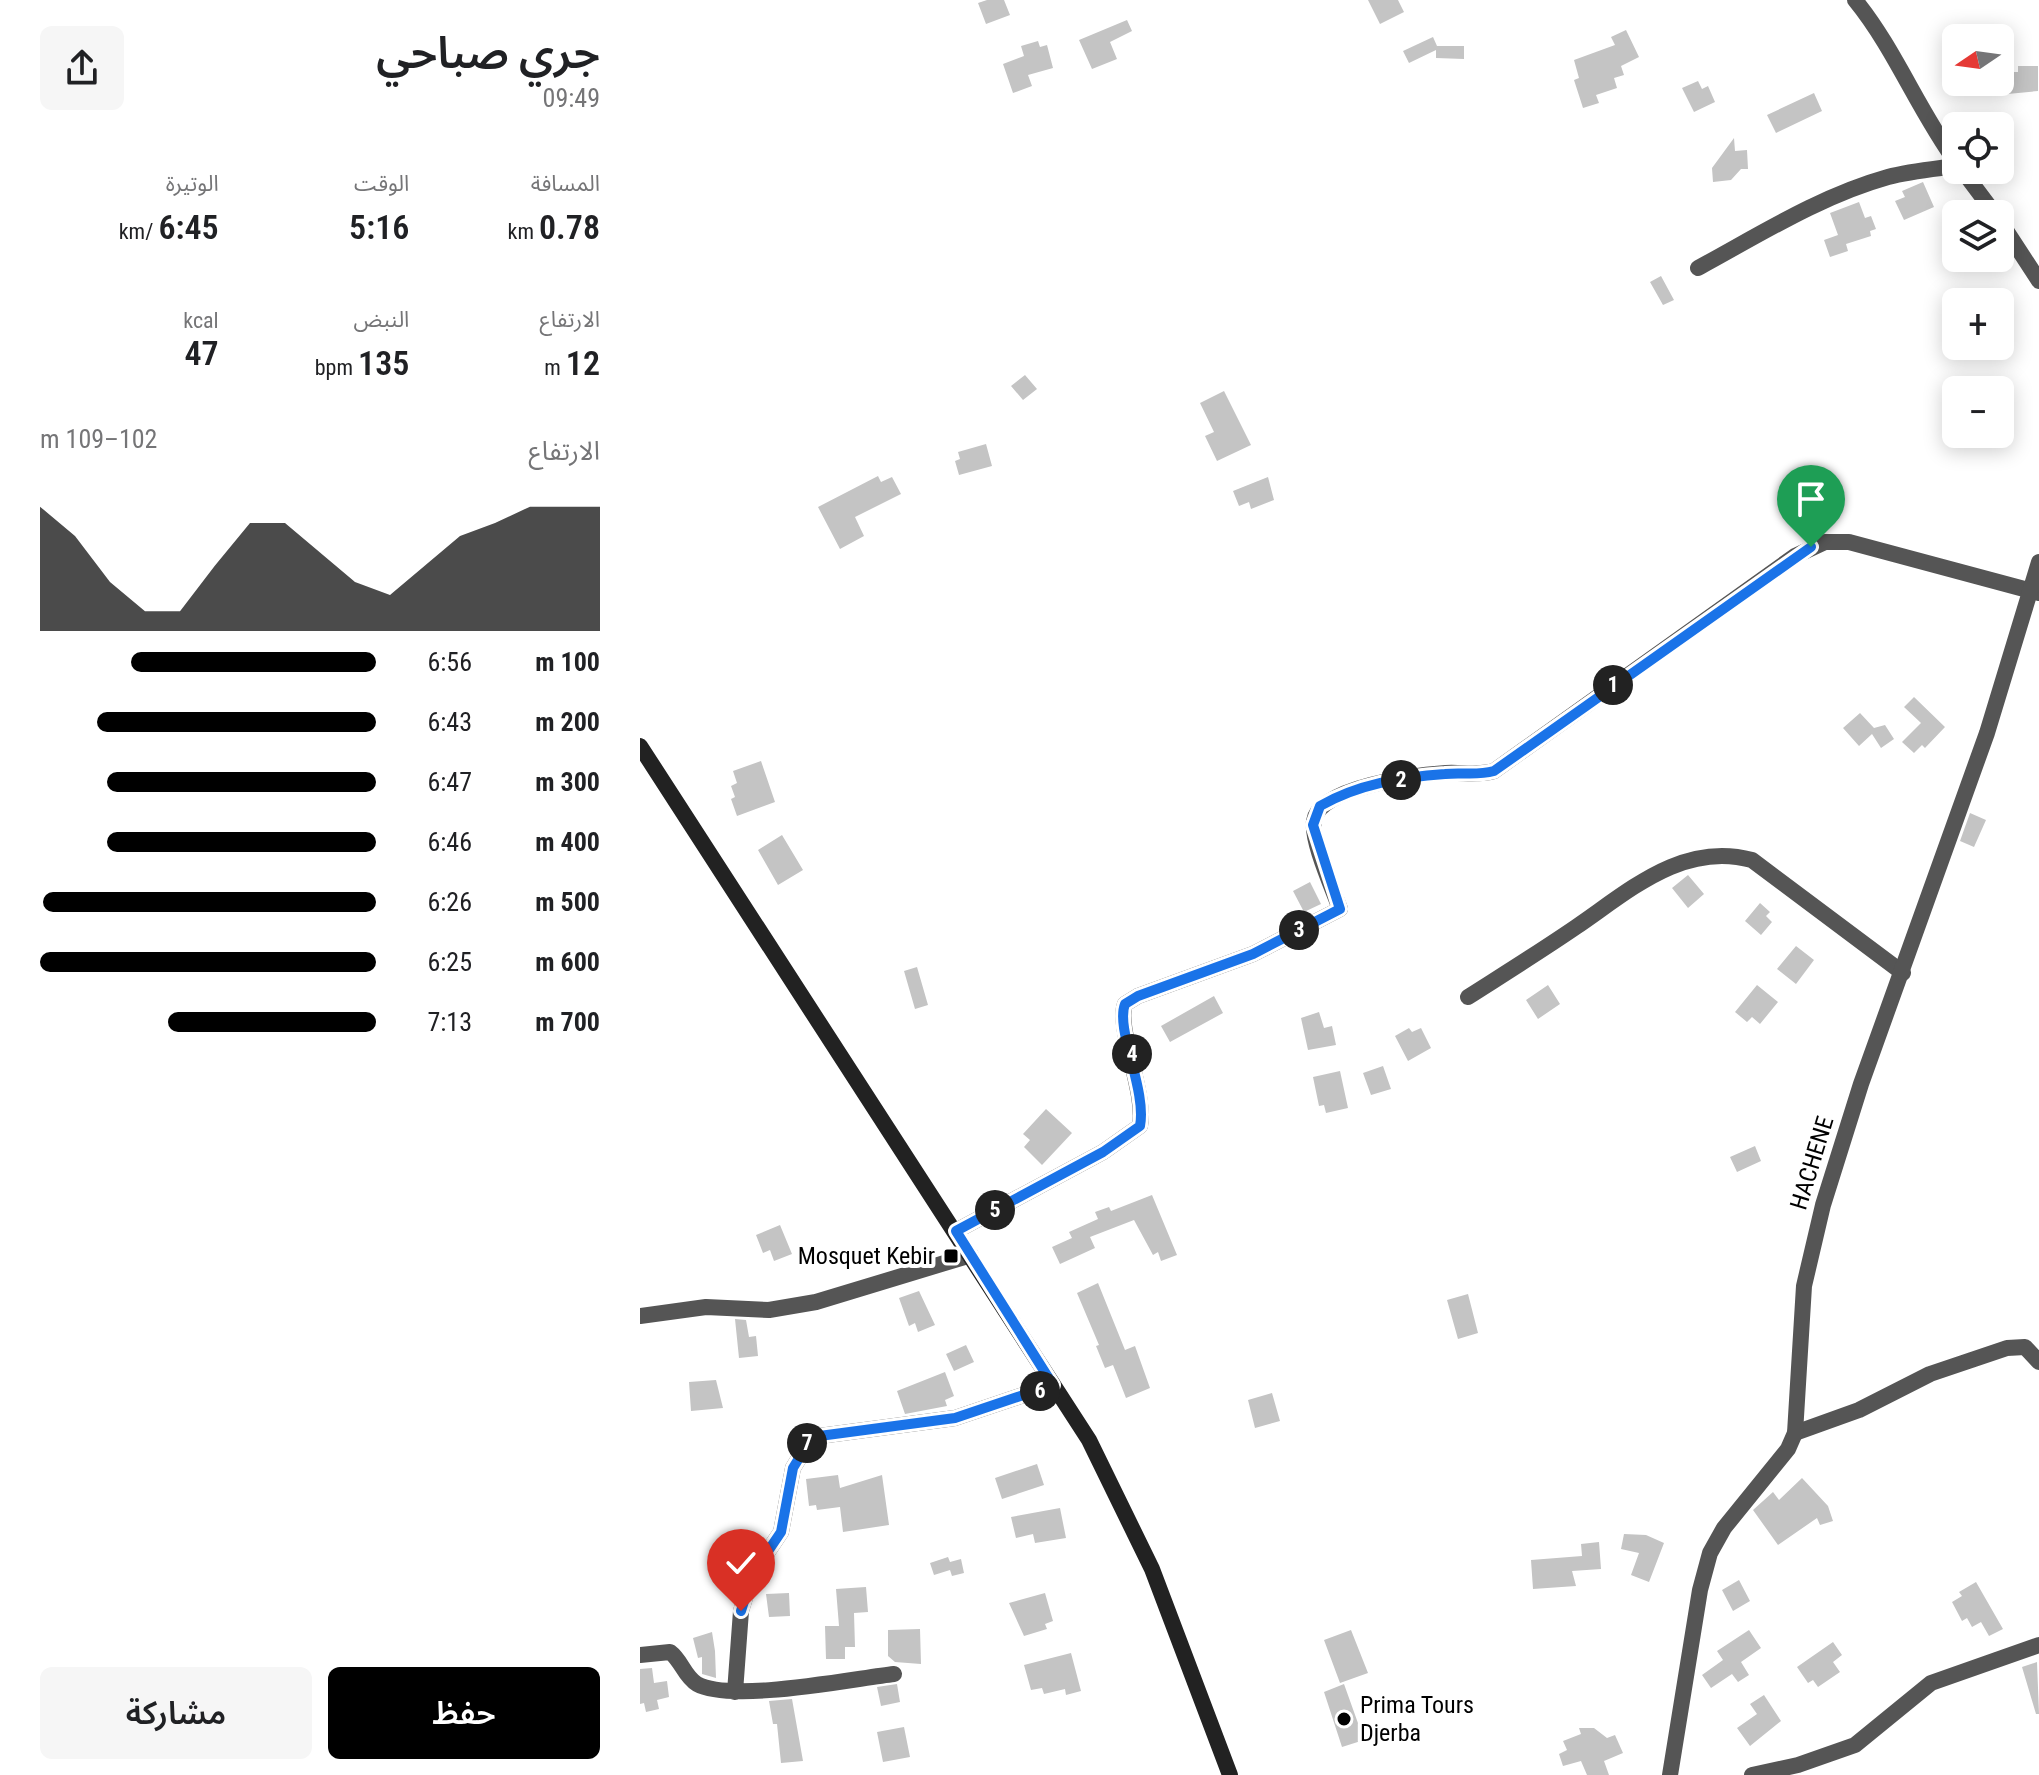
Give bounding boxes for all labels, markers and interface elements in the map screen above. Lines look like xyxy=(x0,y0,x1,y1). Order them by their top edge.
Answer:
north arrow xyxy=(1942,24,2014,96)
map controls xyxy=(1942,24,2014,448)
button: share xyxy=(40,26,124,110)
text: جري صباحي xyxy=(376,27,600,79)
text: 09:49 xyxy=(543,83,600,113)
button: locate xyxy=(1942,112,2014,184)
text: الوتيرة xyxy=(166,171,219,196)
text: الوقت xyxy=(354,171,409,196)
text: المسافة xyxy=(531,171,600,196)
button: layers xyxy=(1942,200,2014,272)
text: 6:45 xyxy=(158,207,219,247)
text: 5:16 xyxy=(349,207,409,247)
text: 0.78 xyxy=(539,207,600,247)
text: /km xyxy=(119,219,158,244)
text: km xyxy=(507,219,539,244)
button: + xyxy=(1942,288,2014,360)
text: النبض xyxy=(354,307,409,332)
text: الارتفاع xyxy=(540,307,600,332)
text: kcal xyxy=(183,308,219,333)
text: 47 xyxy=(184,333,219,373)
text: 135 xyxy=(358,343,409,383)
text: 12 xyxy=(566,343,600,383)
text: bpm xyxy=(315,355,358,380)
text: m xyxy=(544,355,566,380)
button: − xyxy=(1942,376,2014,448)
text: 102–109 m xyxy=(40,424,157,454)
text: الارتفاع xyxy=(529,436,600,466)
pin xyxy=(1777,465,1845,547)
icon: arrive xyxy=(1789,477,1833,521)
text: 6:56 xyxy=(427,647,472,677)
text: 100 m xyxy=(535,647,600,677)
pin: 1 xyxy=(1593,665,1633,705)
text: 1 xyxy=(1607,672,1619,697)
text: 6:43 xyxy=(427,707,472,737)
text: 200 m xyxy=(535,707,600,737)
pin: 2 xyxy=(1381,760,1421,800)
text: 6:47 xyxy=(427,767,472,797)
text: 300 m xyxy=(535,767,600,797)
text: 2 xyxy=(1395,767,1407,792)
text: 6:46 xyxy=(427,827,472,857)
text: 400 m xyxy=(535,827,600,857)
text: 6:26 xyxy=(427,887,472,917)
text: 500 m xyxy=(535,887,600,917)
pin: 3 xyxy=(1279,910,1319,950)
text: 3 xyxy=(1293,917,1305,942)
text: 6:25 xyxy=(427,947,472,977)
text: 600 m xyxy=(535,947,600,977)
text: 7:13 xyxy=(427,1007,472,1037)
text: 700 m xyxy=(535,1007,600,1037)
pin: 4 xyxy=(1112,1034,1152,1074)
text: 4 xyxy=(1126,1041,1138,1066)
street label: HACHENE xyxy=(1785,1113,1839,1213)
pin: 5 xyxy=(975,1190,1015,1230)
text: 5 xyxy=(989,1197,1001,1222)
place label: Mosquet Kebir xyxy=(798,1242,935,1270)
marker: Mosquet Kebir xyxy=(942,1247,960,1265)
pin: 6 xyxy=(1020,1371,1060,1411)
text: 6 xyxy=(1034,1378,1046,1403)
pin: 7 xyxy=(787,1423,827,1463)
text: 7 xyxy=(801,1430,813,1455)
pin xyxy=(707,1529,775,1611)
icon: check xyxy=(719,1541,763,1585)
button: مشاركة xyxy=(40,1667,312,1759)
button: حفظ xyxy=(328,1667,600,1759)
place label: Prima Tours Djerba xyxy=(1360,1691,1474,1747)
marker: Prima Tours Djerba xyxy=(1335,1710,1353,1728)

